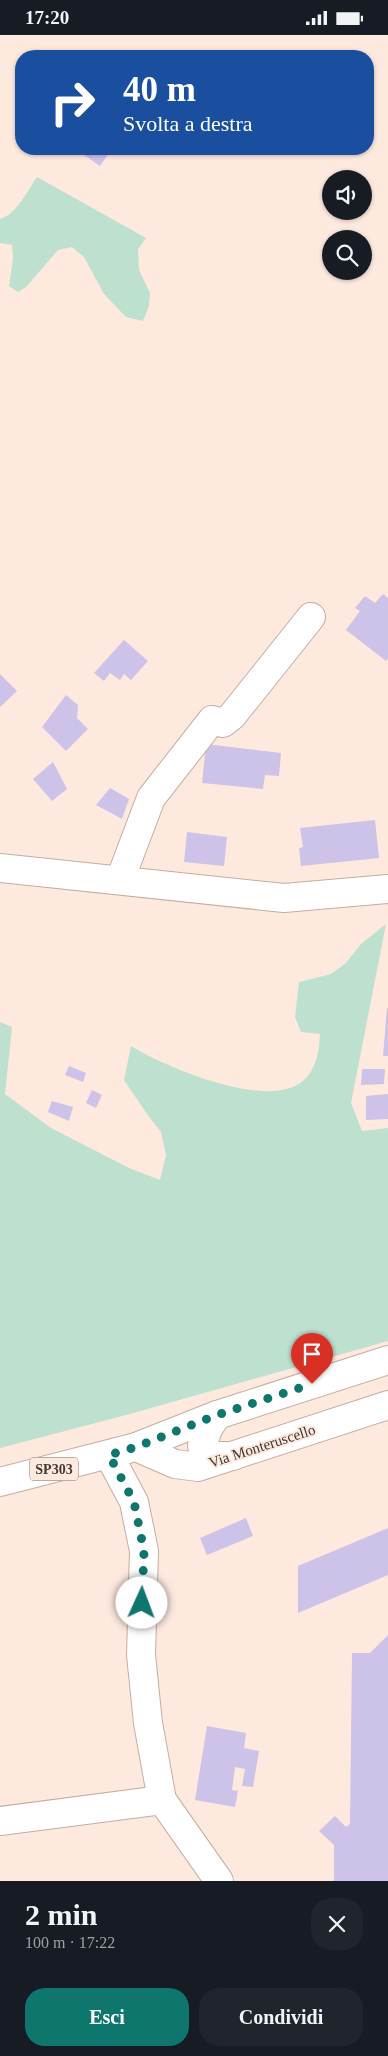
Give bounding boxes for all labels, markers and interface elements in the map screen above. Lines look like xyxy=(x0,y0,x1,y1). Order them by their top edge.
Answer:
text: 17:20 xyxy=(25,7,69,28)
icon: right xyxy=(40,70,105,135)
text: 40 m xyxy=(123,70,196,109)
text: Svolta a destra xyxy=(123,111,253,136)
map controls xyxy=(322,170,372,280)
button: sound xyxy=(322,170,372,220)
button: search xyxy=(322,230,372,280)
pin xyxy=(291,1333,333,1384)
icon: arrive xyxy=(298,1340,326,1368)
street label: Via Monteruscello xyxy=(207,1421,317,1471)
road number: SP303 xyxy=(30,1457,78,1481)
position arrow xyxy=(115,1576,167,1628)
text: 2 min xyxy=(25,1898,98,1931)
button: close xyxy=(311,1898,363,1950)
text: 100 m · 17:22 xyxy=(25,1934,115,1951)
button: Esci xyxy=(25,1988,189,2046)
button: Condividi xyxy=(199,1988,363,2046)

